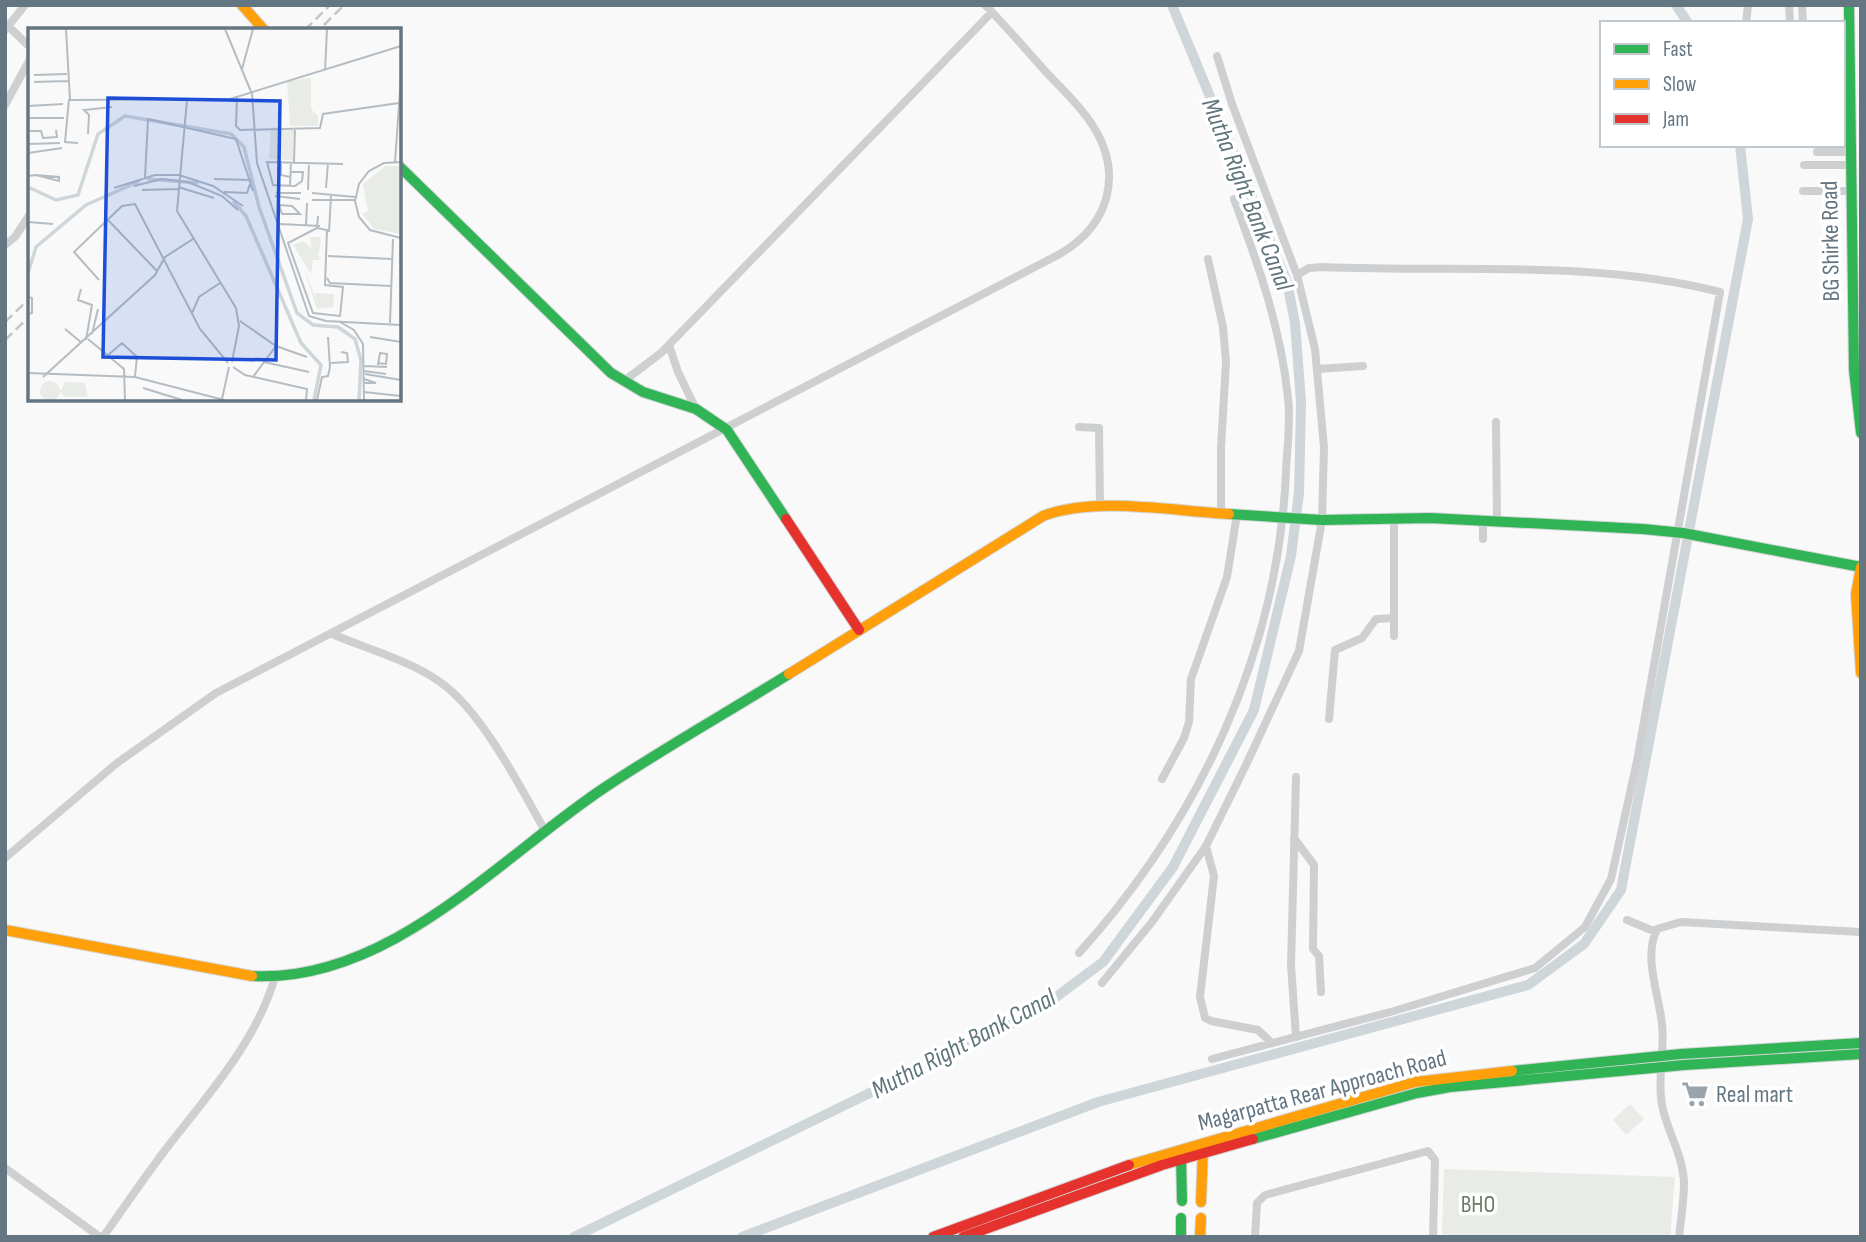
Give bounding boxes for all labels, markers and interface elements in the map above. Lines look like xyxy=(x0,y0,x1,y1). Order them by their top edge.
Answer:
legend xyxy=(1600,21,1845,147)
inset map xyxy=(28,28,401,401)
text: Fast xyxy=(1663,37,1693,62)
text: Slow xyxy=(1663,72,1697,97)
water label: Mutha Right Bank Canal xyxy=(1194,94,1300,296)
text: Jam xyxy=(1662,107,1689,132)
street label: BG Shirke Road xyxy=(1815,180,1846,302)
water label: Mutha Right Bank Canal xyxy=(866,982,1062,1106)
street label: Magarpatta Rear Approach Road xyxy=(1195,1043,1449,1138)
supermarket icon: Real mart xyxy=(1680,1079,1710,1109)
place label: Real mart xyxy=(1716,1080,1793,1109)
park label: BHO xyxy=(1461,1190,1495,1219)

